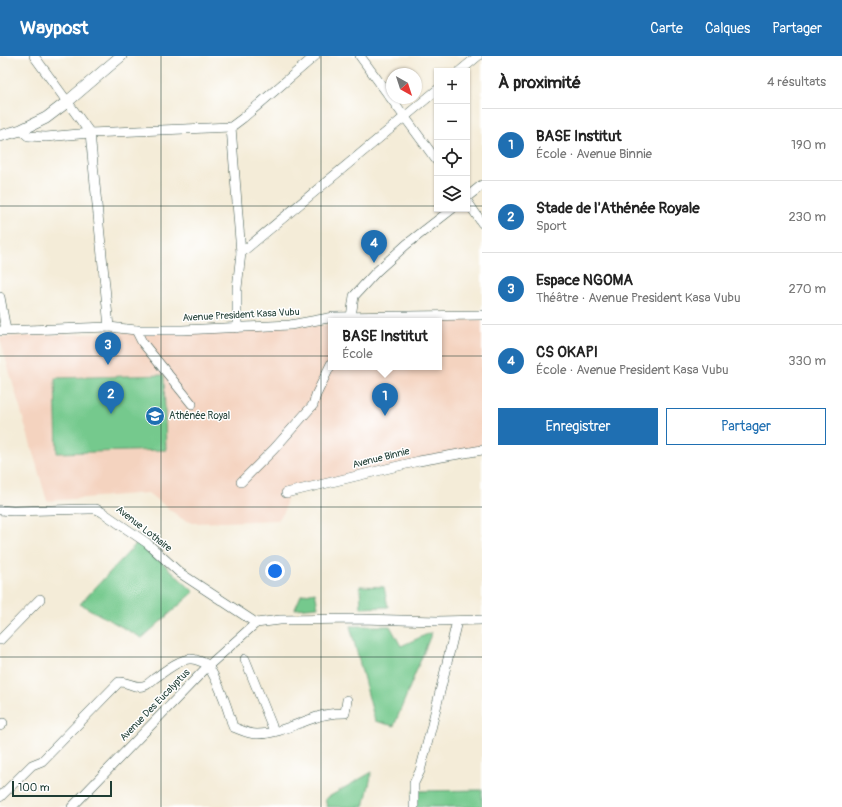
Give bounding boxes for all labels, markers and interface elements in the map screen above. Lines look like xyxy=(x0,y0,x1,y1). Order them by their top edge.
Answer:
text: Waypost xyxy=(20,16,89,40)
text: Carte xyxy=(650,20,683,37)
text: Calques xyxy=(705,20,750,37)
text: Partager xyxy=(772,20,822,37)
north arrow xyxy=(386,68,422,104)
map controls xyxy=(434,68,470,212)
button: + xyxy=(434,68,470,104)
text: À proximité xyxy=(498,72,581,93)
text: 4 résultats xyxy=(767,74,826,90)
button: − xyxy=(434,104,470,140)
text: BASE Institut xyxy=(536,127,622,146)
text: 1 xyxy=(508,137,514,153)
text: 190 m xyxy=(791,137,826,153)
button: locate xyxy=(434,140,470,176)
text: École · Avenue Binnie xyxy=(536,146,652,162)
button: layers xyxy=(434,176,470,212)
text: Stade de l'Athénée Royale xyxy=(536,199,700,218)
text: 2 xyxy=(507,209,515,225)
text: 230 m xyxy=(789,209,826,225)
text: Sport xyxy=(536,218,567,234)
pin: 4 xyxy=(361,230,387,263)
text: Espace NGOMA xyxy=(536,271,633,290)
text: 3 xyxy=(507,281,515,297)
text: 270 m xyxy=(789,281,826,297)
text: Théâtre · Avenue President Kasa Vubu xyxy=(536,290,741,306)
street label: Avenue President Kasa Vubu xyxy=(182,306,300,324)
popup xyxy=(328,318,442,370)
text: BASE Institut xyxy=(342,327,428,346)
pin: 3 xyxy=(95,332,121,365)
text: CS OKAPI xyxy=(536,343,598,362)
text: École xyxy=(342,346,373,362)
text: 4 xyxy=(507,353,515,369)
text: 330 m xyxy=(788,353,826,369)
text: École · Avenue President Kasa Vubu xyxy=(536,362,729,378)
pin: 2 xyxy=(98,381,124,414)
pin: 1 xyxy=(372,383,398,416)
school or university icon: Athénée Royal xyxy=(144,405,166,427)
button: Enregistrer xyxy=(498,408,658,445)
button: Partager xyxy=(666,408,826,445)
place label: Athénée Royal xyxy=(169,410,230,422)
street label: Avenue Binnie xyxy=(351,445,411,471)
street label: Avenue Lothaire xyxy=(114,504,174,555)
your location xyxy=(265,561,285,581)
street label: Avenue Des Eucalyptus xyxy=(117,666,193,744)
scale bar xyxy=(12,779,112,798)
text: 100 m xyxy=(18,781,49,794)

